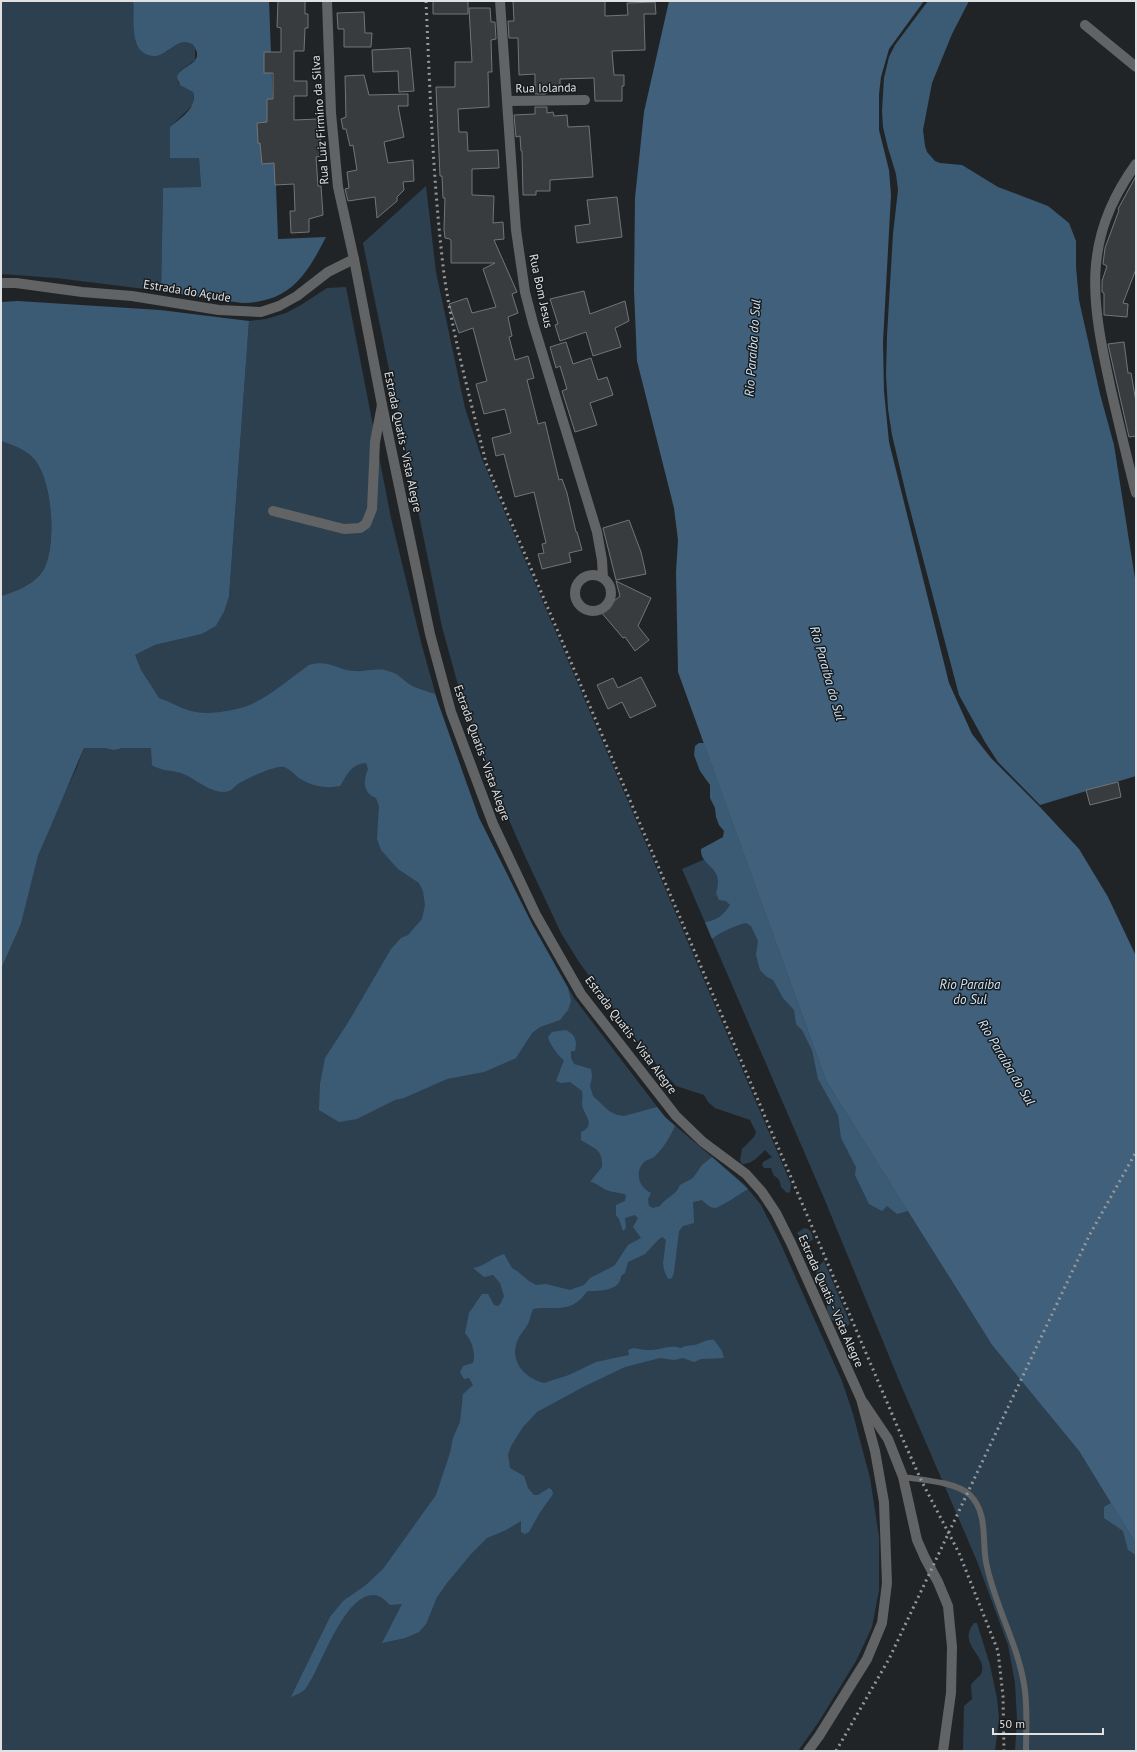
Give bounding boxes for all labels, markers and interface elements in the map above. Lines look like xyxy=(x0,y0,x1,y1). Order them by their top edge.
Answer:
street label: Rua Luiz Firmino da Silva xyxy=(307,55,332,185)
street label: Rua Iolanda xyxy=(515,79,577,96)
street label: Rua Bom Jesus xyxy=(526,253,557,329)
street label: Estrada do Açude xyxy=(142,276,232,305)
water label: Rio Paraíba do Sul xyxy=(741,298,764,397)
street label: Estrada Quatis - Vista Alegre xyxy=(381,370,426,514)
water label: Rio Paraíba do Sul xyxy=(806,624,849,723)
street label: Estrada Quatis - Vista Alegre xyxy=(451,683,514,823)
street label: Estrada Quatis - Vista Alegre xyxy=(582,973,681,1097)
water label: Rio Paraiba do Sul xyxy=(940,976,1001,1008)
water label: Rio Paraíba do Sul xyxy=(974,1016,1039,1109)
street label: Estrada Quatis - Vista Alegre xyxy=(795,1232,868,1369)
scale bar xyxy=(993,1710,1103,1736)
text: 50 m xyxy=(999,1716,1025,1731)

